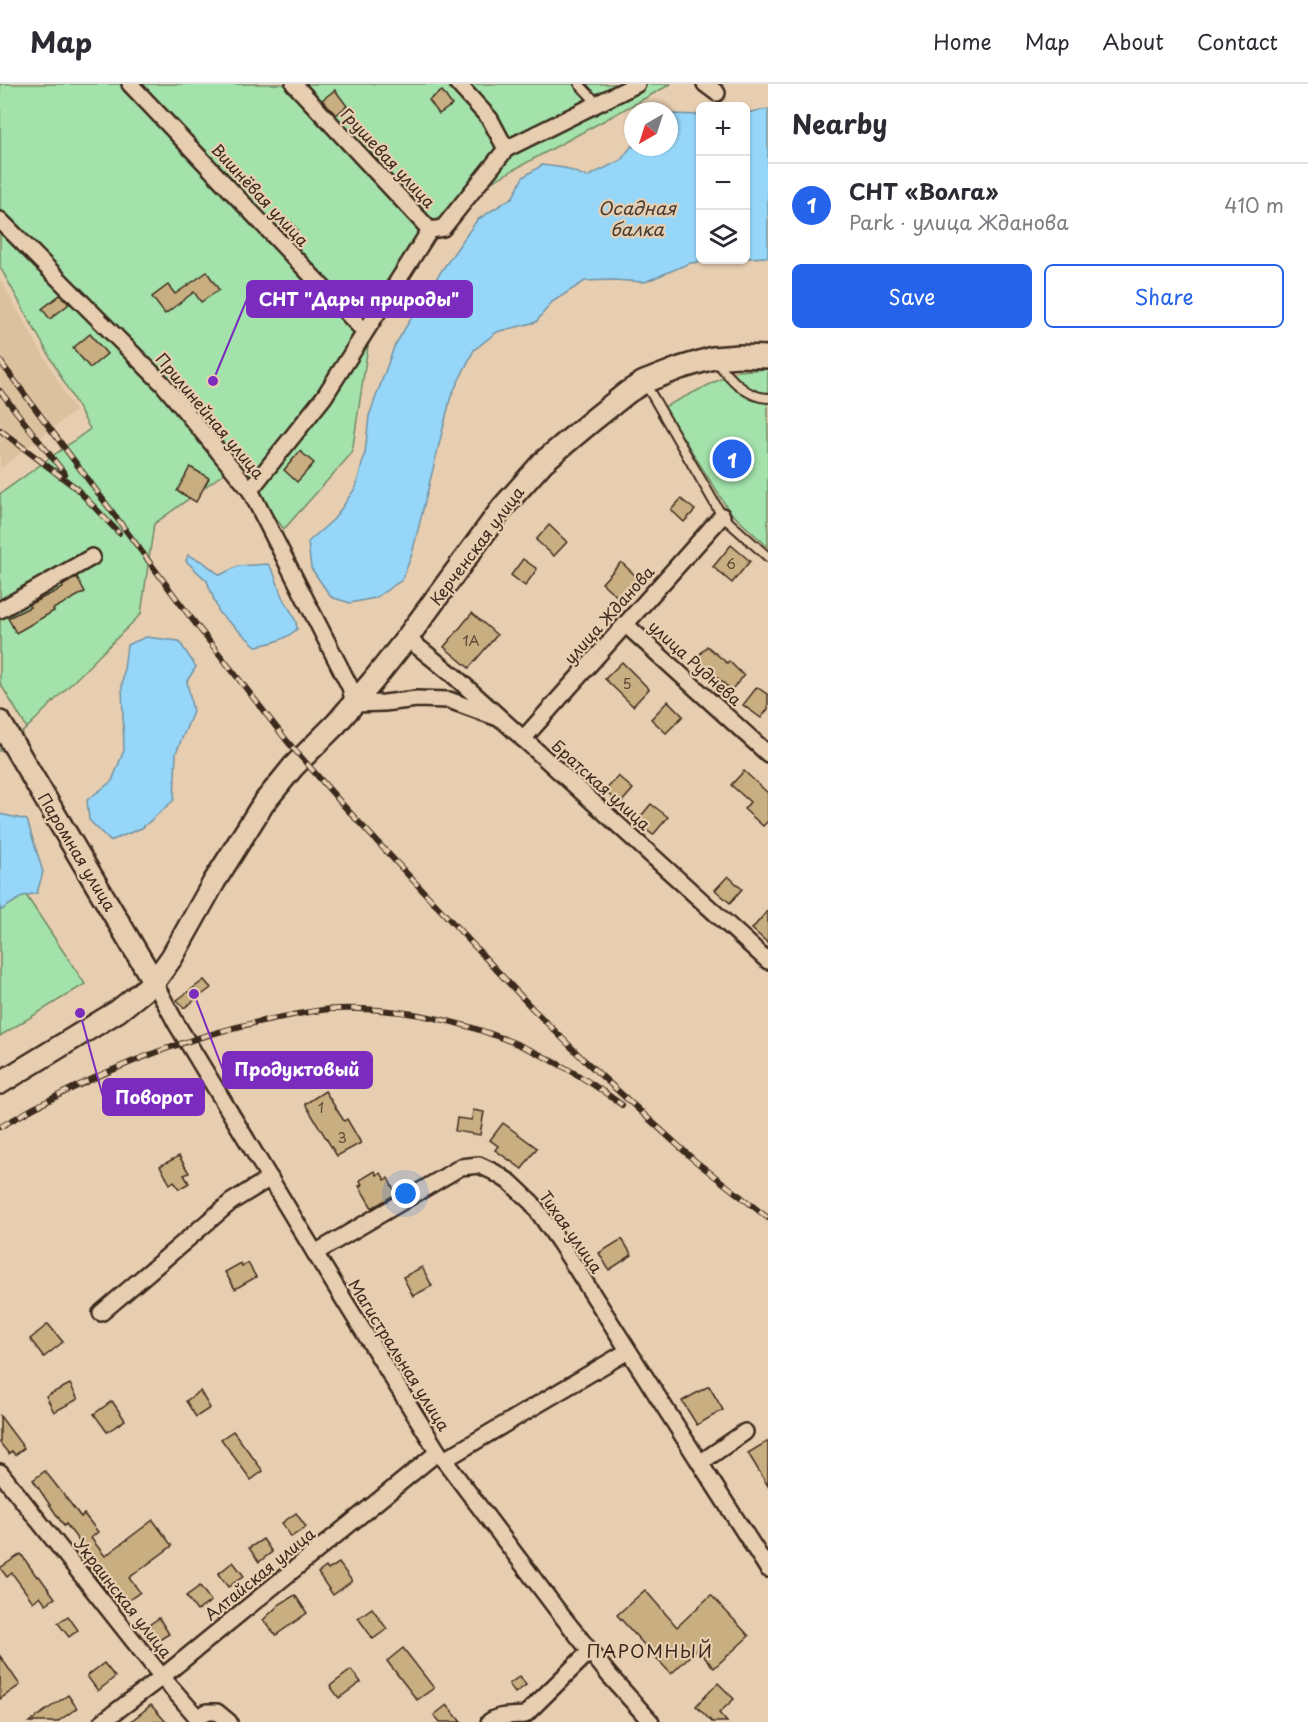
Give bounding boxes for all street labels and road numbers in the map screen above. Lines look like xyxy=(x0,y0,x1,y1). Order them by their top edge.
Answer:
street label: Грушевая улица xyxy=(336,102,442,213)
street label: Вишнёвая улица xyxy=(207,137,315,251)
street label: Прилинейная улица xyxy=(151,347,271,484)
street label: Керченская улица xyxy=(423,481,529,610)
street label: улица Жданова xyxy=(558,560,659,669)
street label: улица Руднева xyxy=(644,614,748,711)
street label: Братская улица xyxy=(547,733,656,835)
street label: Паромная улица xyxy=(33,788,123,915)
street label: Тихая улица xyxy=(534,1185,609,1278)
street label: Магистральная улица xyxy=(343,1274,456,1435)
street label: Алтайская улица xyxy=(199,1521,320,1625)
street label: Украинская улица xyxy=(69,1532,178,1663)

